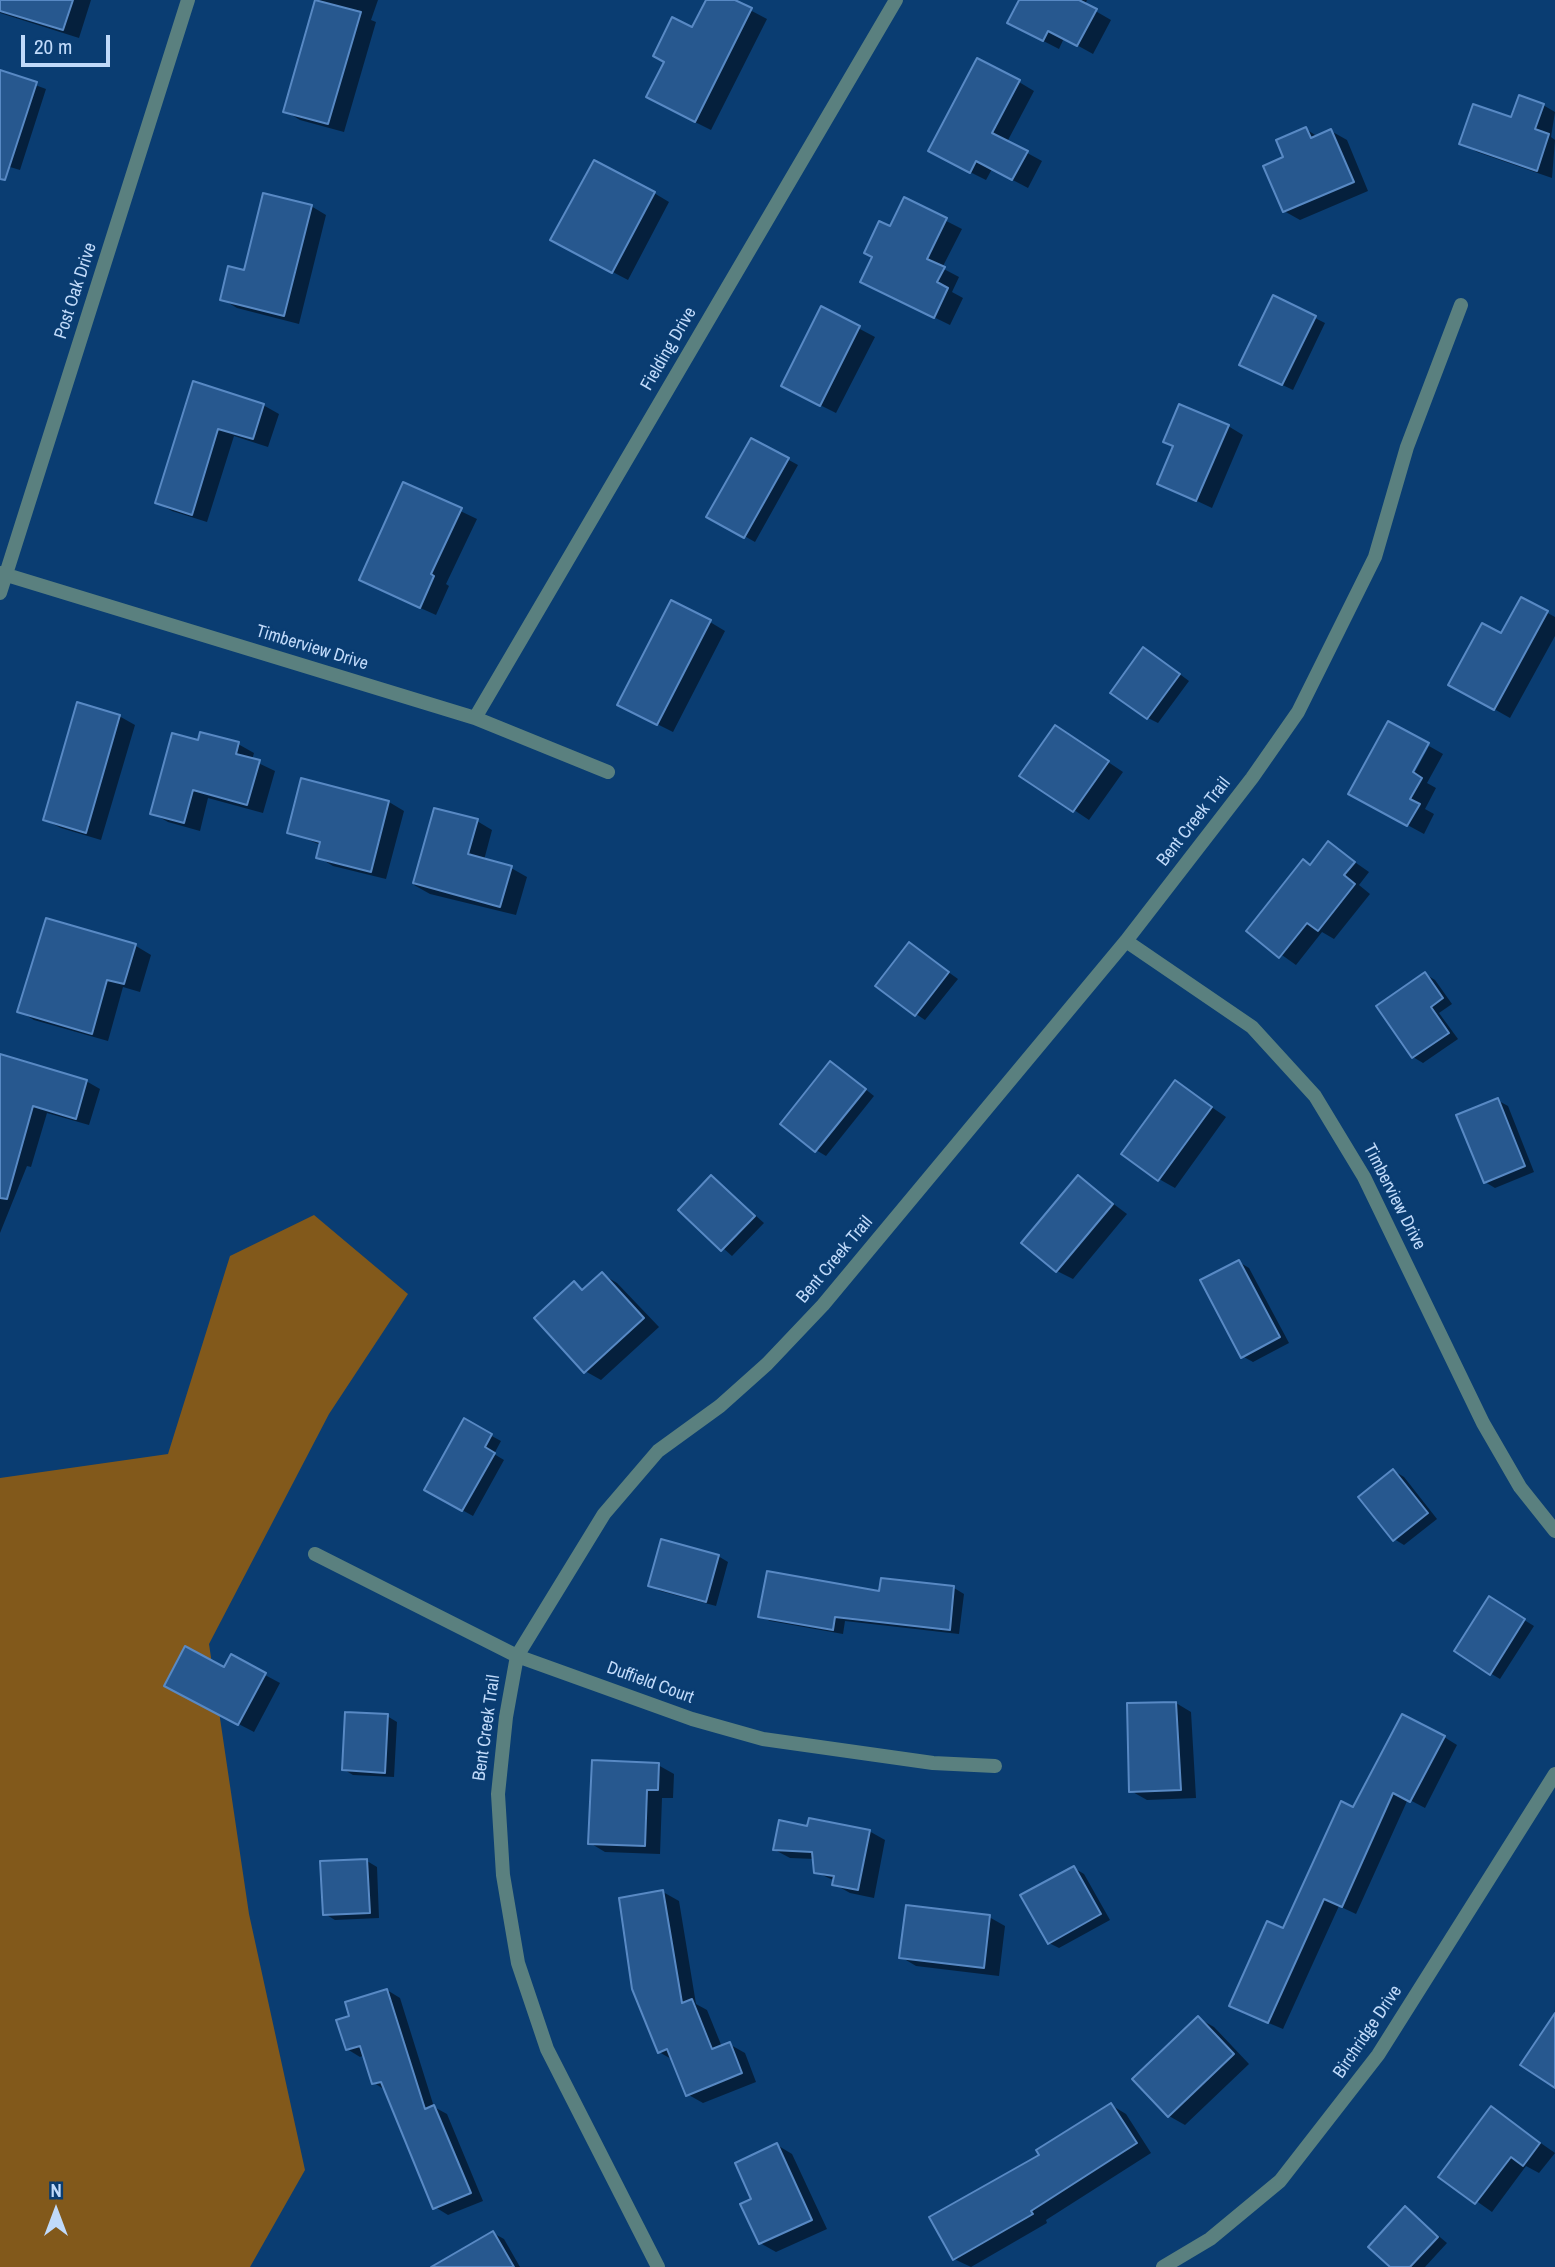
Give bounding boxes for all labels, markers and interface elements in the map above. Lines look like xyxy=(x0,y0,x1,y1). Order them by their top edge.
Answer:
scale bar xyxy=(24,21,114,65)
text: 20 m xyxy=(34,32,72,61)
street label: Post Oak Drive xyxy=(50,240,102,342)
street label: Fielding Drive xyxy=(636,303,702,395)
street label: Timberview Drive xyxy=(253,621,371,675)
street label: Bent Creek Trail xyxy=(1153,773,1235,871)
street label: Timberview Drive xyxy=(1358,1140,1430,1254)
street label: Bent Creek Trail xyxy=(792,1212,878,1308)
street label: Duffield Court xyxy=(604,1657,696,1709)
street label: Bent Creek Trail xyxy=(469,1674,505,1782)
street label: Birchridge Drive xyxy=(1329,1981,1407,2083)
north arrow xyxy=(21,2176,91,2246)
text: N xyxy=(50,2177,62,2203)

